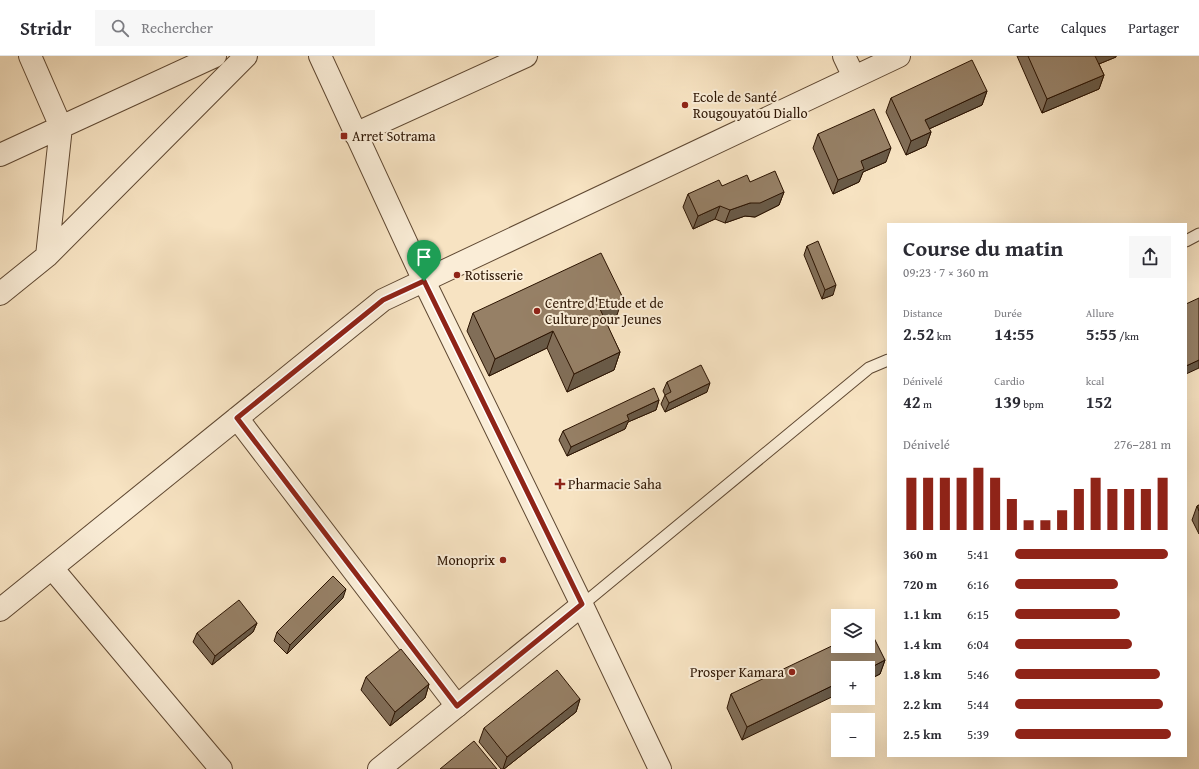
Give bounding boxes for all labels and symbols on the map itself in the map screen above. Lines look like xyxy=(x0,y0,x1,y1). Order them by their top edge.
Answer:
place label: Ecole de Santé Rougouyatou Diallo xyxy=(693,87,808,123)
marker: Ecole de Santé Rougouyatou Diallo xyxy=(680,100,690,110)
place label: Arret Sotrama xyxy=(352,126,436,146)
marker: Arret Sotrama xyxy=(339,131,349,141)
pin xyxy=(407,240,441,281)
place label: Rotisserie xyxy=(465,265,523,285)
marker: Rotisserie xyxy=(452,270,462,280)
place label: Centre d'Etude et de Culture pour Jeunes xyxy=(545,293,664,329)
marker: Centre d'Etude et de Culture pour Jeunes xyxy=(532,306,542,316)
place label: Pharmacie Saha xyxy=(568,474,662,494)
marker: Pharmacie Saha xyxy=(555,479,565,489)
place label: Monoprix xyxy=(437,550,496,570)
marker: Monoprix xyxy=(498,555,508,565)
place label: Prosper Kamara xyxy=(690,662,784,682)
marker: Prosper Kamara xyxy=(787,667,797,677)

